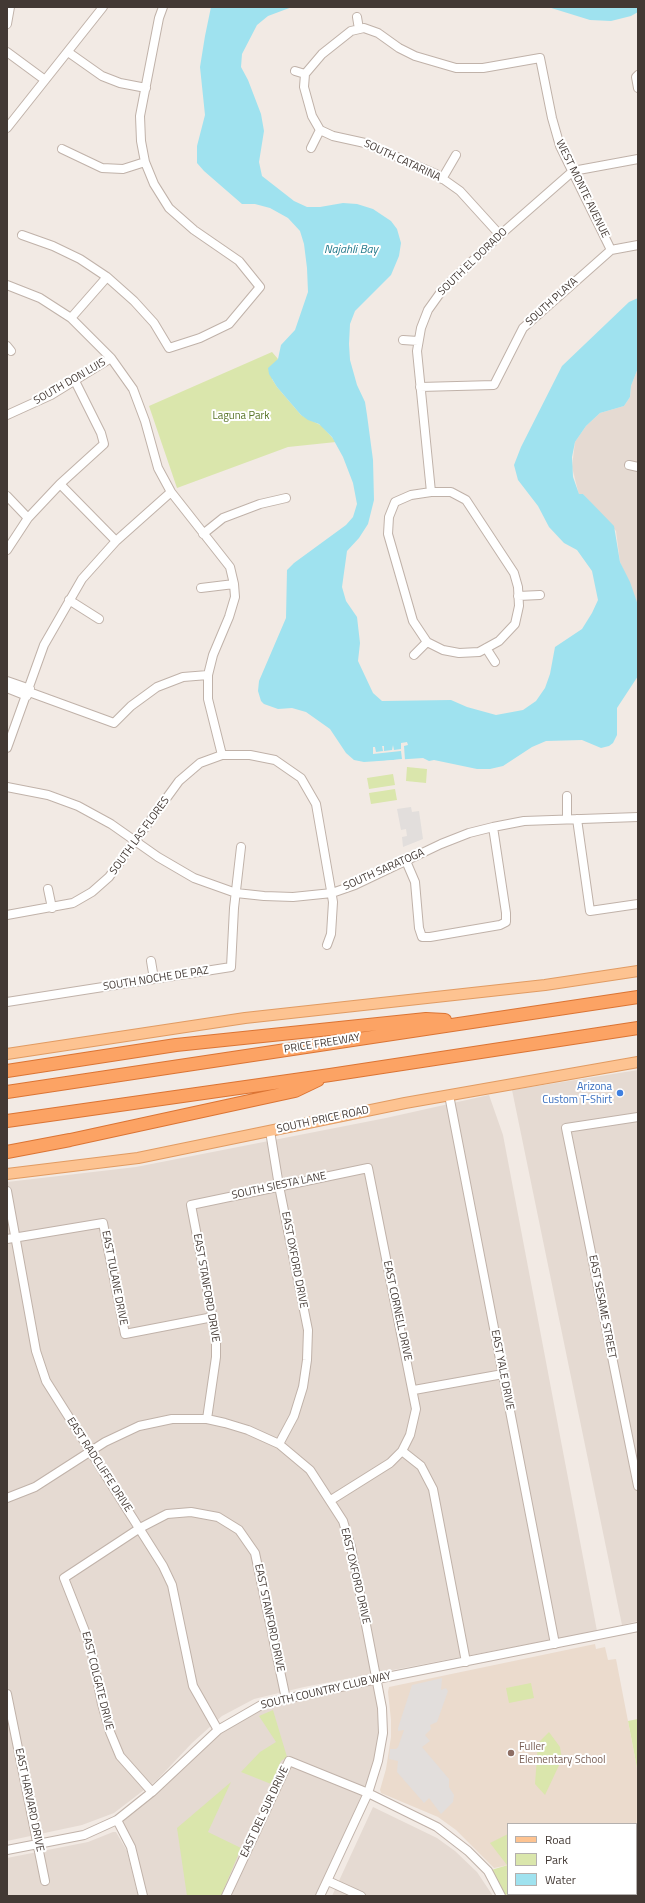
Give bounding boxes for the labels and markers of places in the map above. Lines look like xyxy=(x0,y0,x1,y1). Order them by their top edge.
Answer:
place label: Arizona Custom T-Shirt xyxy=(542,1080,612,1106)
marker: Arizona Custom T-Shirt xyxy=(615,1088,625,1098)
place label: Fuller Elementary School xyxy=(519,1740,606,1766)
marker: Fuller Elementary School xyxy=(506,1748,516,1758)

